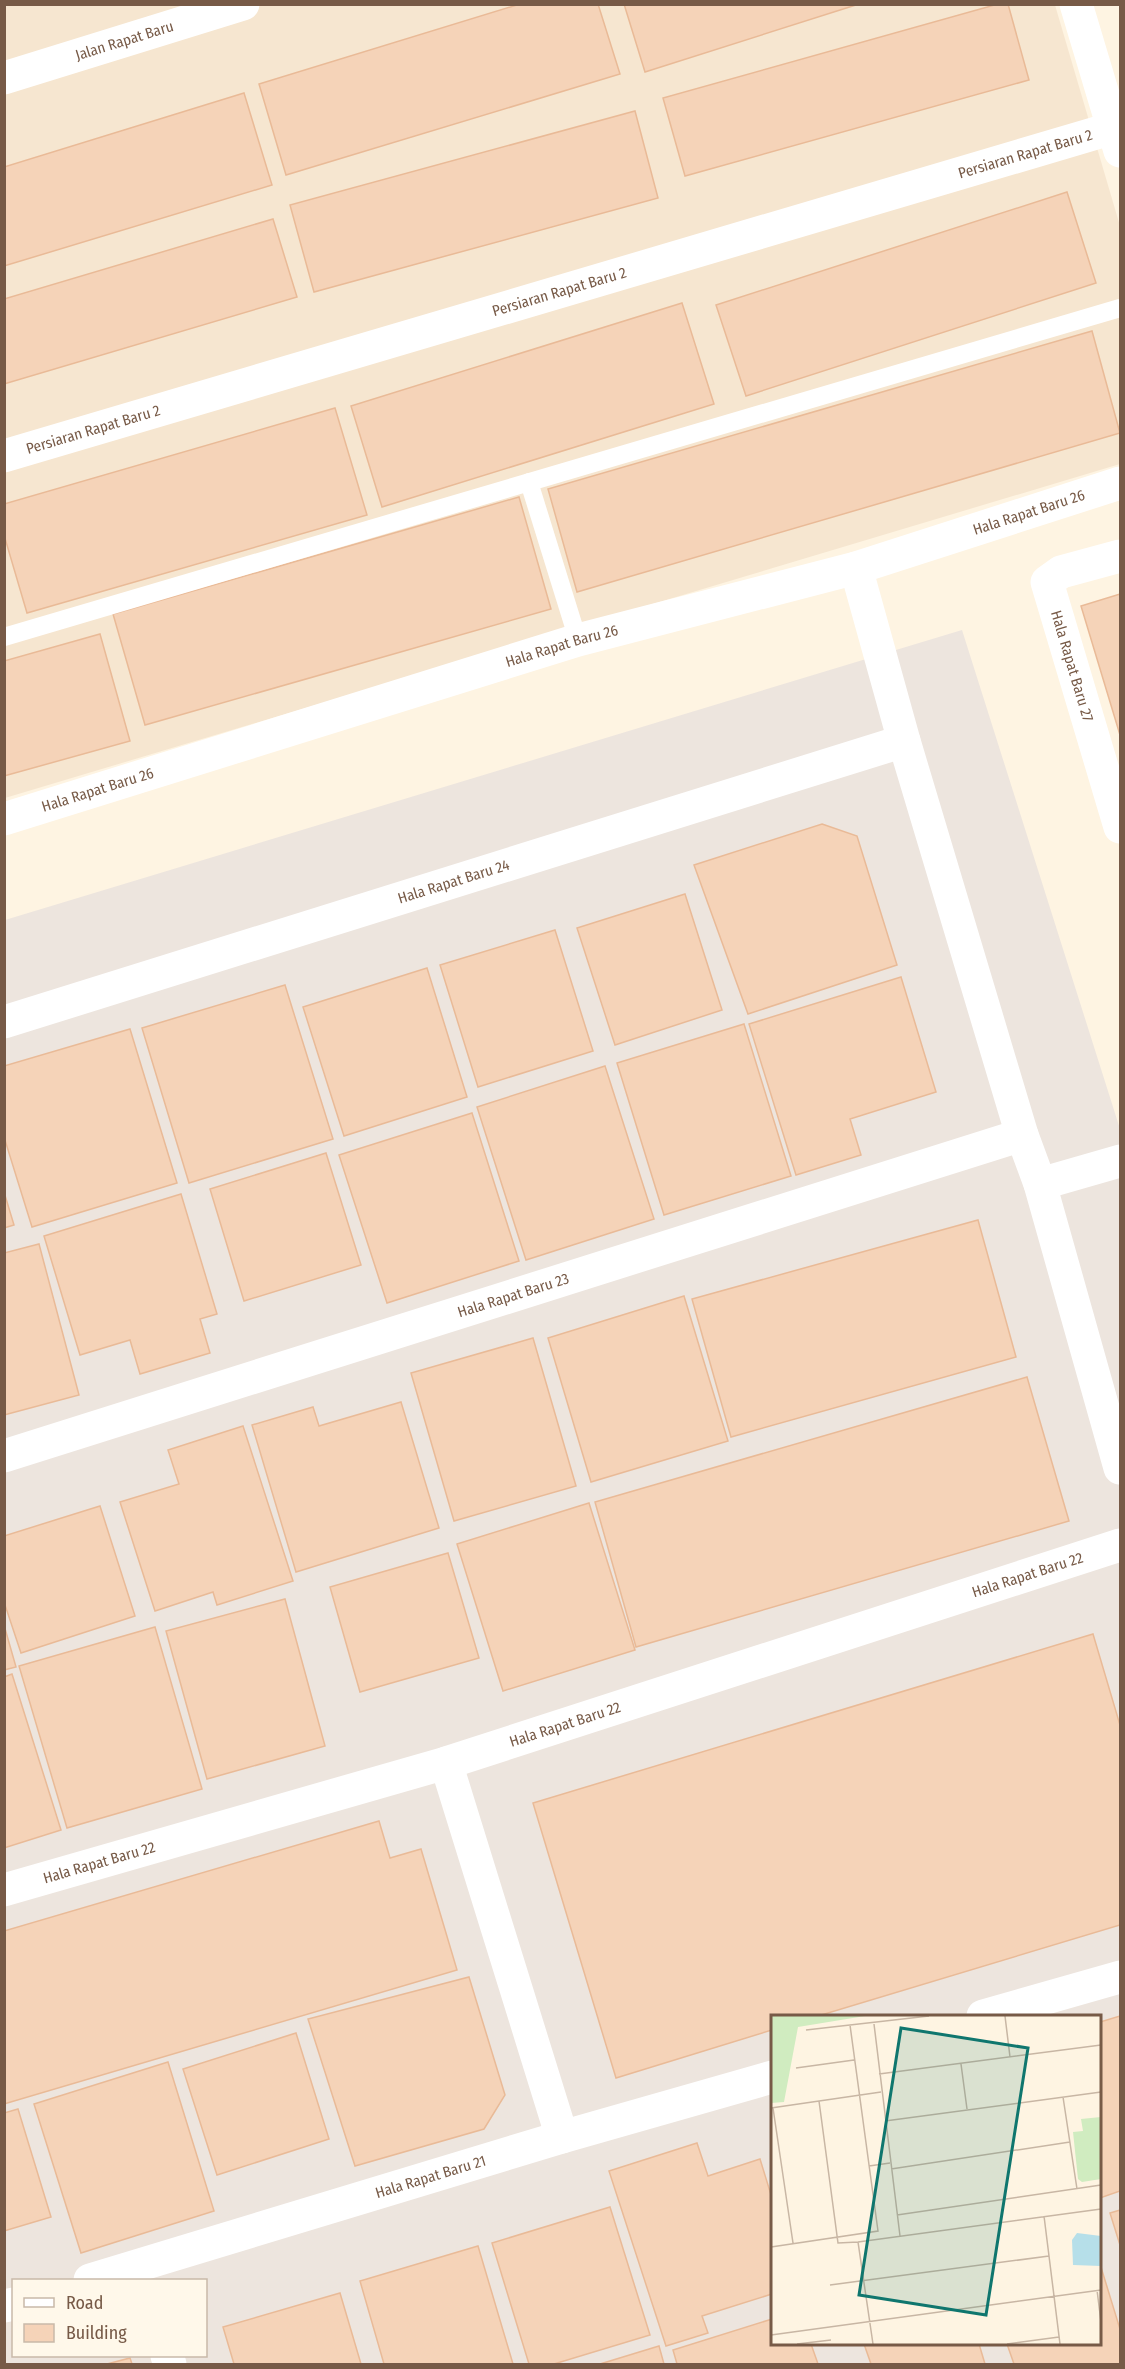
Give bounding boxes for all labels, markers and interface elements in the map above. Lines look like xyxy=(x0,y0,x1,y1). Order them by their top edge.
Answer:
street label: Jalan Rapat Baru xyxy=(73,17,176,64)
street label: Persiaran Rapat Baru 2 xyxy=(956,126,1095,182)
street label: Persiaran Rapat Baru 2 xyxy=(490,263,629,320)
street label: Persiaran Rapat Baru 2 xyxy=(24,401,163,458)
street label: Hala Rapat Baru 26 xyxy=(971,486,1087,539)
street label: Hala Rapat Baru 27 xyxy=(1047,608,1097,724)
street label: Hala Rapat Baru 26 xyxy=(503,621,620,671)
street label: Hala Rapat Baru 26 xyxy=(39,764,156,816)
street label: Hala Rapat Baru 24 xyxy=(396,856,512,907)
street label: Hala Rapat Baru 23 xyxy=(455,1269,571,1321)
street label: Hala Rapat Baru 22 xyxy=(970,1548,1086,1601)
street label: Hala Rapat Baru 22 xyxy=(507,1698,623,1751)
street label: Hala Rapat Baru 22 xyxy=(41,1838,158,1887)
inset map xyxy=(771,2015,1101,2345)
street label: Hala Rapat Baru 21 xyxy=(373,2152,488,2202)
legend xyxy=(12,2279,207,2357)
text: Road xyxy=(66,2292,103,2314)
text: Building xyxy=(66,2322,127,2344)

